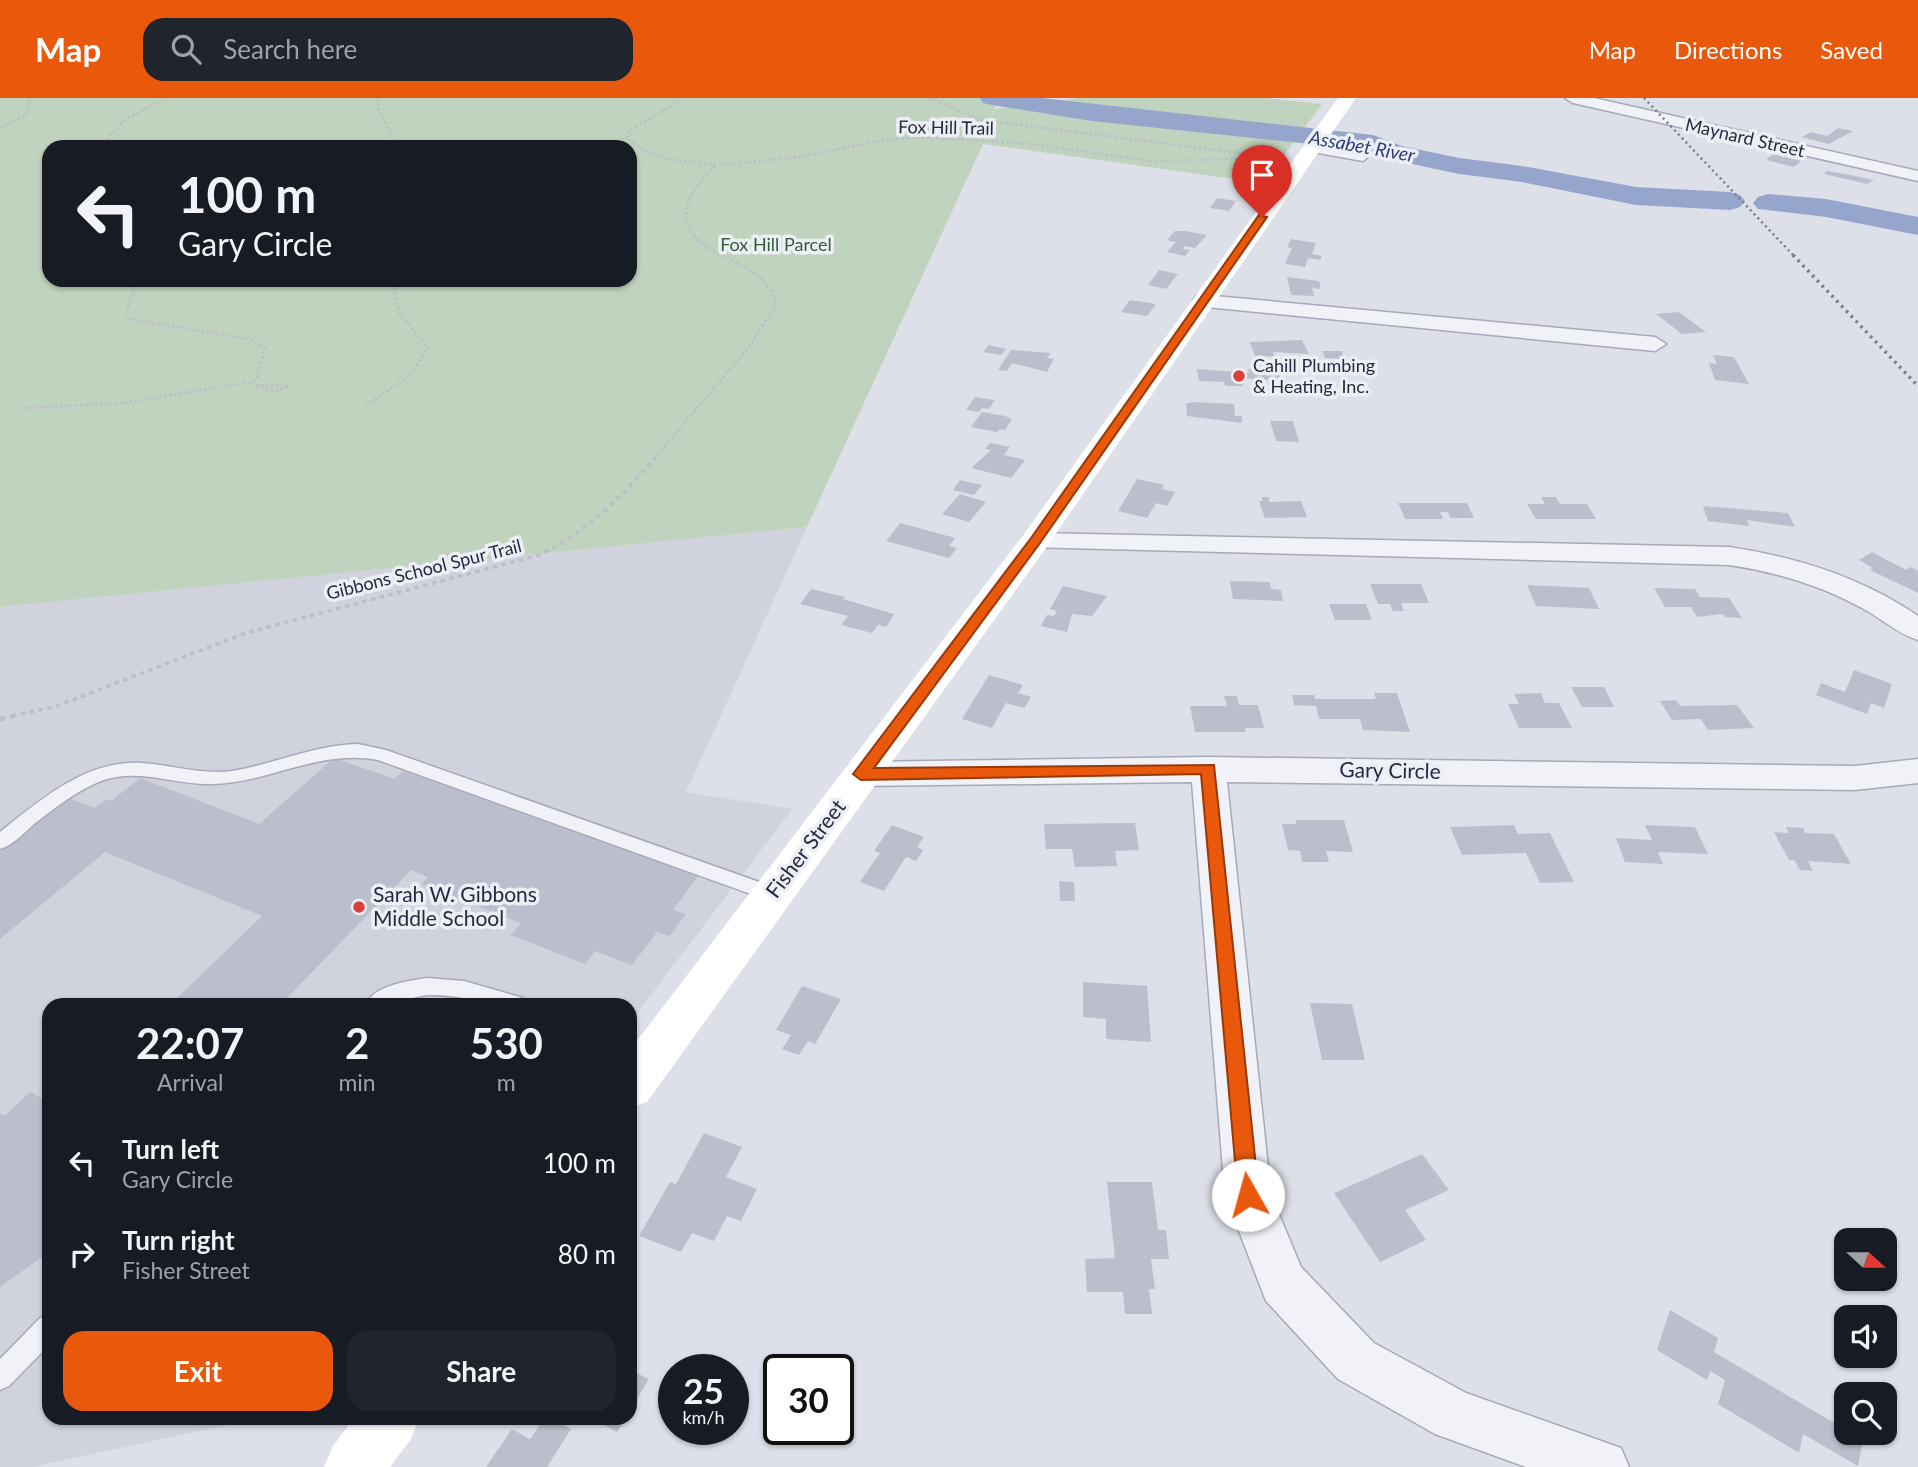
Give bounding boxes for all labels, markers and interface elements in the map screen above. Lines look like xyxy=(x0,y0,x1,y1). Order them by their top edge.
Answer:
search box xyxy=(143,18,633,81)
text: Map xyxy=(35,29,101,69)
icon: search xyxy=(167,30,205,68)
text: Search here xyxy=(223,33,357,65)
text: Map xyxy=(1589,35,1636,64)
text: Directions xyxy=(1674,35,1782,64)
text: Saved xyxy=(1820,35,1883,64)
street label: Maynard Street xyxy=(1683,113,1808,162)
street label: Fox Hill Trail xyxy=(898,115,994,139)
water label: Assabet River xyxy=(1306,125,1417,166)
pin xyxy=(1232,145,1292,217)
icon: arrive xyxy=(1243,156,1281,194)
text: 100 m xyxy=(178,165,316,223)
icon: left xyxy=(63,168,154,259)
text: Gary Circle xyxy=(178,224,333,263)
park label: Fox Hill Parcel xyxy=(720,233,832,255)
place label: Cahill Plumbing & Heating, Inc. xyxy=(1253,354,1375,397)
marker: Cahill Plumbing & Heating, Inc. xyxy=(1231,368,1247,384)
street label: Gibbons School Spur Trail xyxy=(324,534,524,604)
street label: Gary Circle xyxy=(1339,756,1441,783)
street label: Fisher Street xyxy=(760,794,850,902)
place label: Sarah W. Gibbons Middle School xyxy=(373,881,537,930)
marker: Sarah W. Gibbons Middle School xyxy=(351,899,367,915)
text: 22:07 xyxy=(136,1018,244,1068)
text: 2 xyxy=(345,1018,369,1068)
text: 530 xyxy=(470,1018,543,1068)
text: Arrival xyxy=(157,1068,223,1096)
text: min xyxy=(338,1068,376,1096)
text: m xyxy=(497,1068,516,1096)
text: Turn left xyxy=(122,1133,219,1165)
icon: left xyxy=(63,1144,101,1182)
text: 100 m xyxy=(543,1147,616,1179)
position arrow xyxy=(1211,1158,1285,1232)
text: Gary Circle xyxy=(122,1165,233,1193)
text: Turn right xyxy=(122,1224,235,1256)
north arrow xyxy=(1834,1228,1897,1292)
map controls xyxy=(1834,1228,1897,1445)
icon: right xyxy=(63,1235,101,1273)
text: 80 m xyxy=(558,1238,616,1270)
text: Fisher Street xyxy=(122,1256,250,1284)
button: sound xyxy=(1834,1305,1897,1368)
button: Exit xyxy=(63,1331,333,1411)
button: Share xyxy=(347,1331,616,1411)
speed limit sign: 30 xyxy=(763,1354,854,1445)
text: 25 xyxy=(683,1369,724,1411)
button: search xyxy=(1834,1382,1897,1445)
text: km/h xyxy=(682,1406,725,1428)

